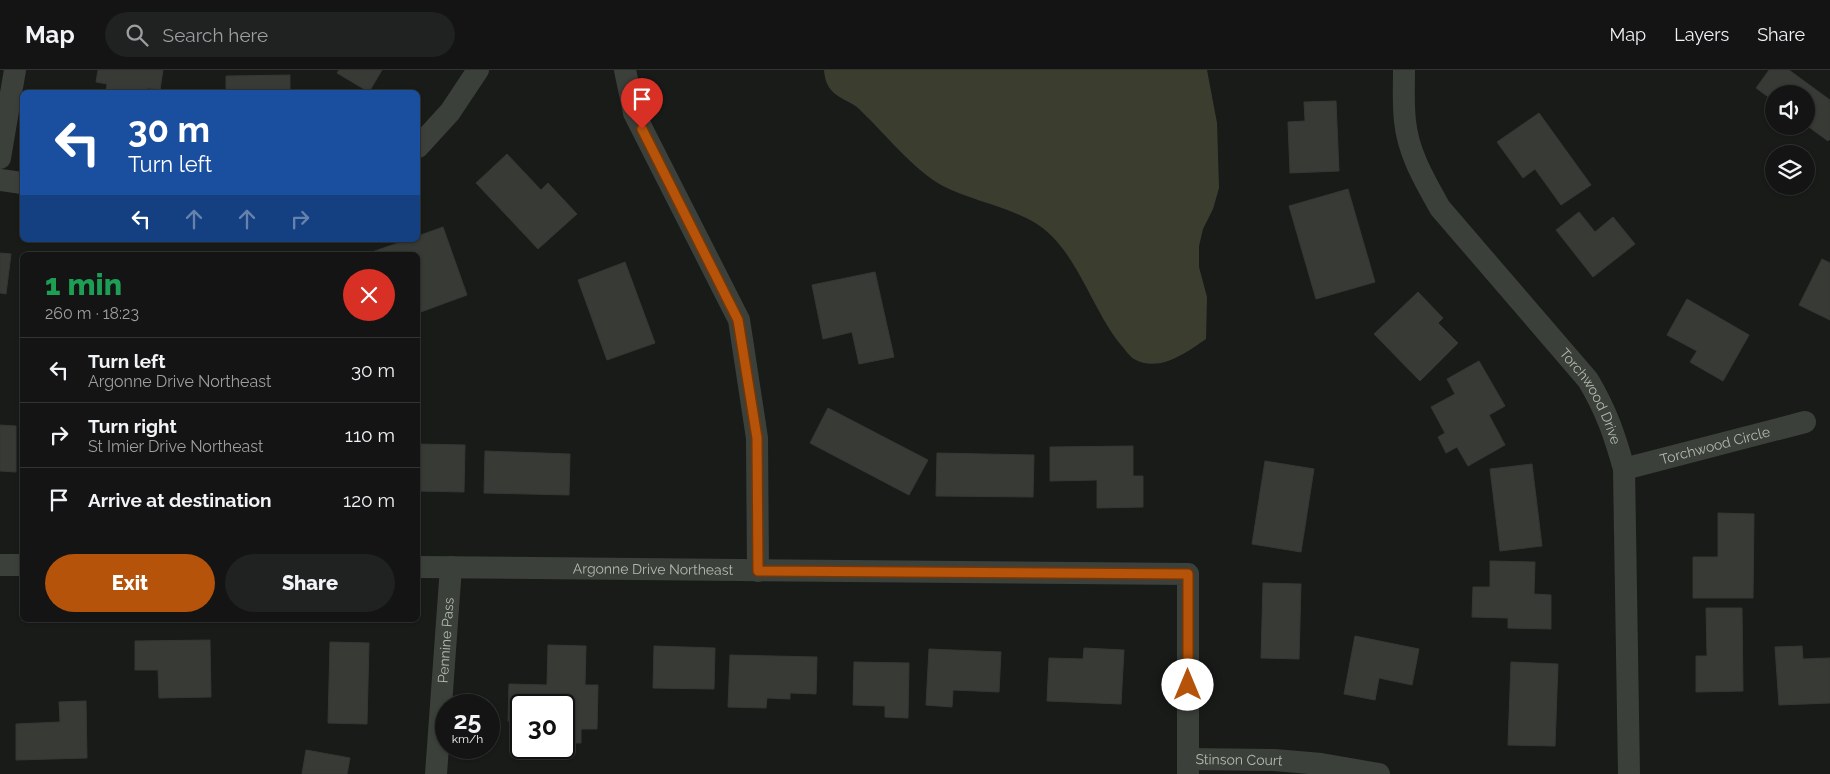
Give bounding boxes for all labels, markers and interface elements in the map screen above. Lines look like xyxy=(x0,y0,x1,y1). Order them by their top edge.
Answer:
search box xyxy=(105,12,455,57)
text: Map xyxy=(25,20,75,49)
icon: search xyxy=(123,21,151,49)
text: Search here xyxy=(163,24,268,46)
text: Map xyxy=(1610,24,1646,45)
text: Layers xyxy=(1674,24,1729,45)
text: Share xyxy=(1757,24,1805,45)
pin xyxy=(621,78,663,129)
icon: arrive xyxy=(628,85,656,113)
map controls xyxy=(1765,85,1815,195)
button: sound xyxy=(1765,85,1815,135)
text: 30 m xyxy=(128,109,210,150)
icon: left xyxy=(45,110,110,175)
button: layers xyxy=(1765,145,1815,195)
text: Turn left xyxy=(128,151,212,177)
icon: left xyxy=(127,205,155,233)
icon: ahead xyxy=(180,205,208,233)
icon: ahead xyxy=(233,205,261,233)
icon: right xyxy=(286,205,314,233)
text: 1 min xyxy=(45,267,122,302)
button: close xyxy=(343,269,395,321)
text: 260 m · 18:23 xyxy=(45,304,139,323)
street label: Torchwood Drive xyxy=(1556,345,1624,446)
text: Turn left xyxy=(88,350,165,372)
icon: left xyxy=(45,356,73,384)
text: 30 m xyxy=(351,359,395,381)
text: Argonne Drive Northeast xyxy=(88,372,271,391)
text: Turn right xyxy=(88,415,177,437)
icon: right xyxy=(45,421,73,449)
street label: Torchwood Circle xyxy=(1658,423,1772,467)
text: 110 m xyxy=(345,424,395,446)
text: St Imier Drive Northeast xyxy=(88,437,263,456)
icon: arrive xyxy=(45,486,73,514)
text: Arrive at destination xyxy=(88,489,272,511)
text: 120 m xyxy=(343,489,395,511)
button: Exit xyxy=(45,554,215,612)
button: Share xyxy=(225,554,395,612)
street label: Argonne Drive Northeast xyxy=(573,560,734,578)
street label: Pennine Pass xyxy=(435,597,457,684)
position arrow xyxy=(1161,658,1213,710)
speed limit sign: 30 xyxy=(510,694,575,759)
text: 25 xyxy=(454,705,481,735)
text: km/h xyxy=(452,732,483,746)
street label: Stinson Court xyxy=(1195,751,1283,769)

